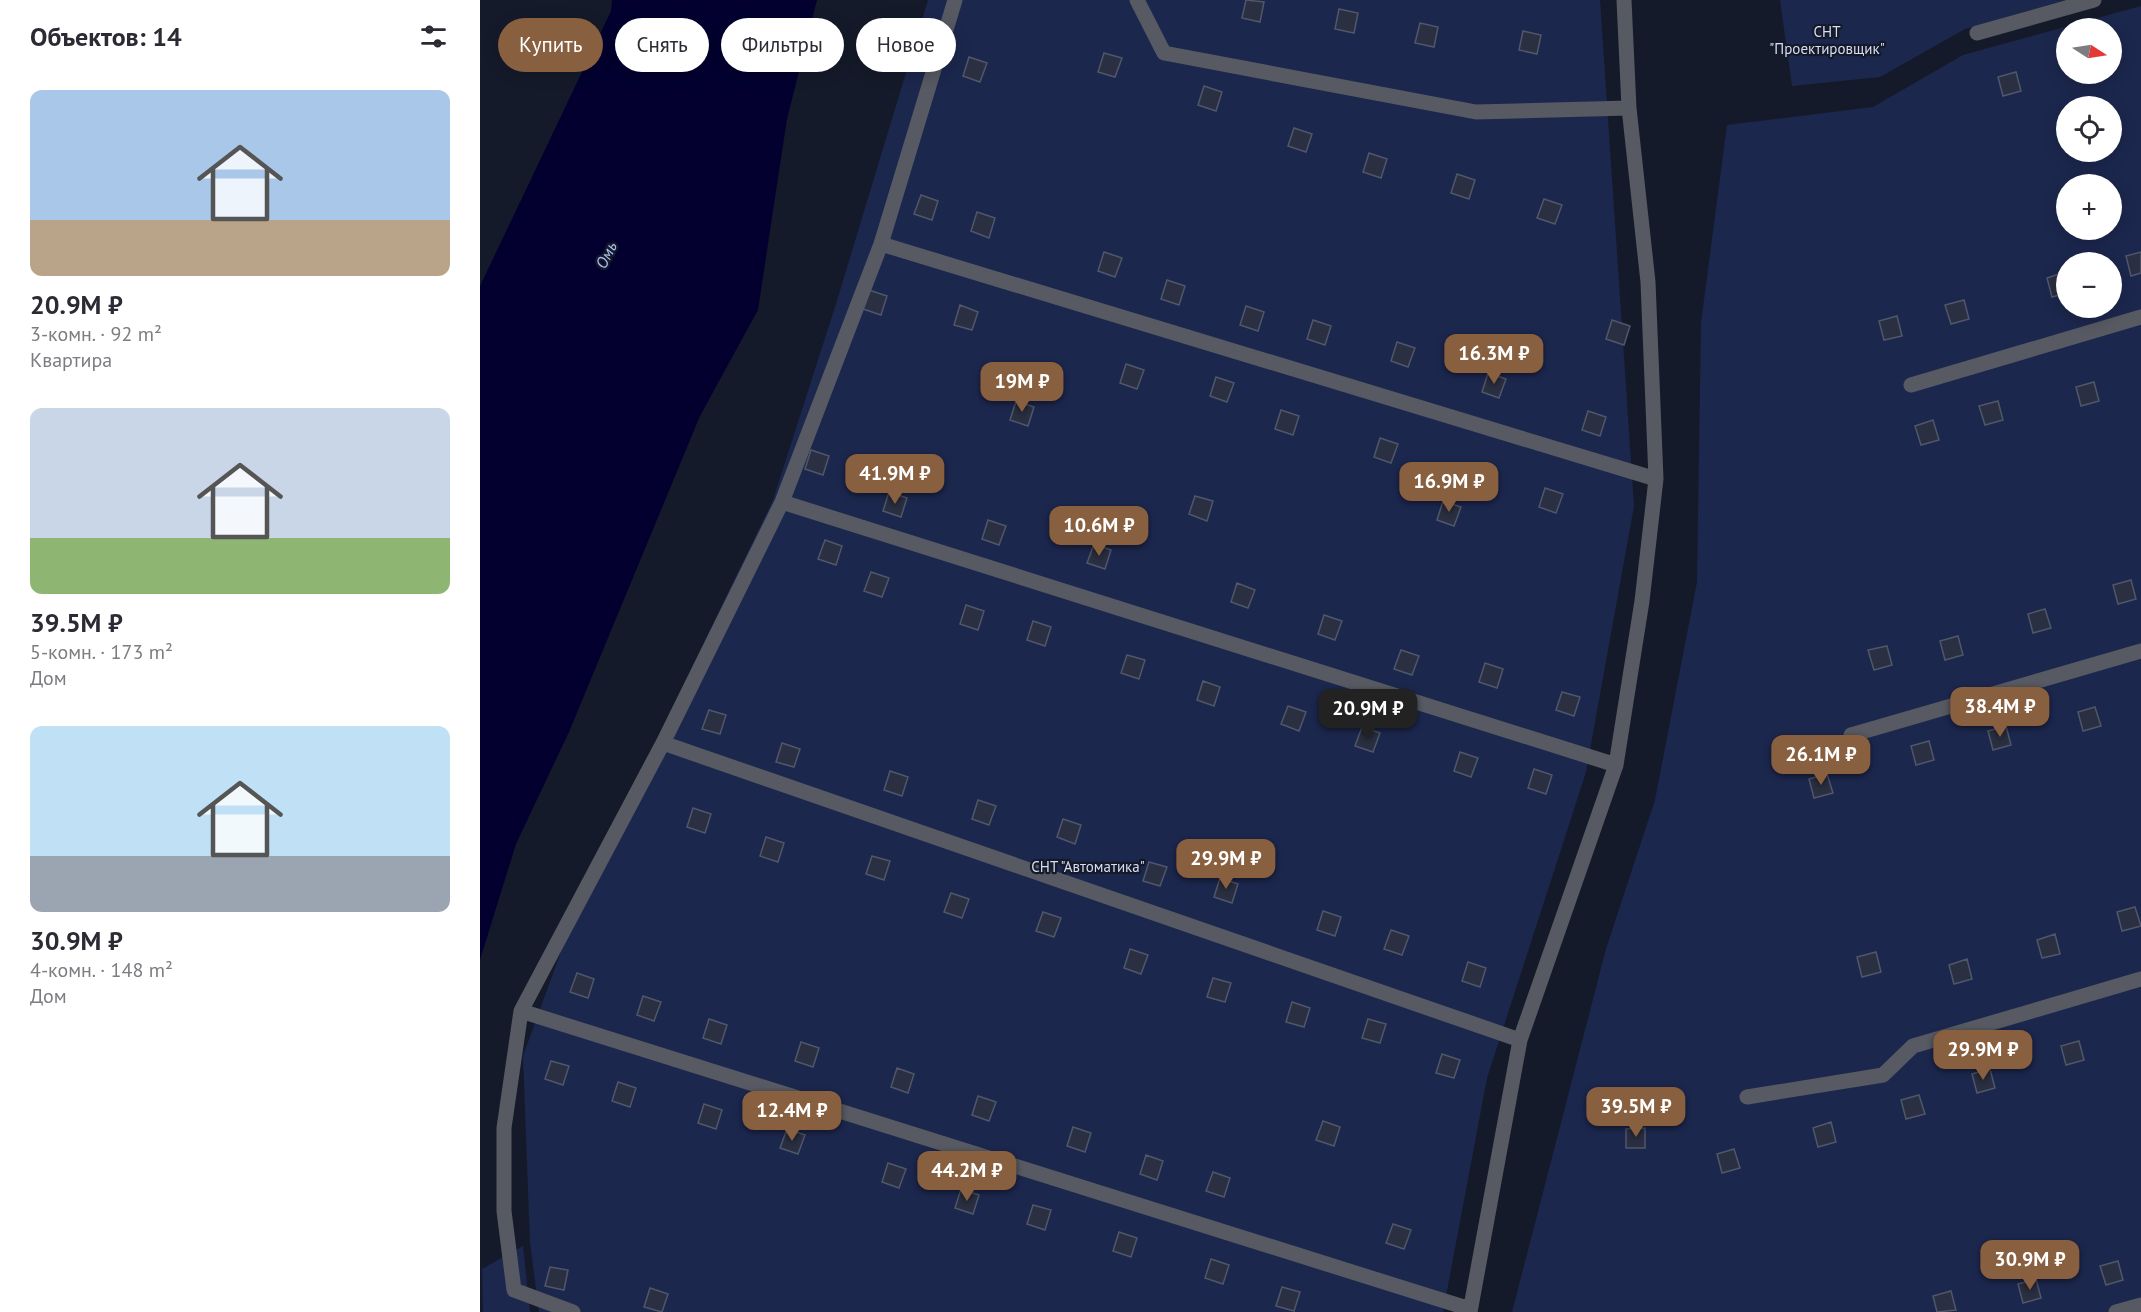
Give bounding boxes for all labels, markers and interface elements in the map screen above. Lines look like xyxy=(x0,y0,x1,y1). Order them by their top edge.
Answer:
chip: Купить xyxy=(498,18,603,72)
chip: Снять xyxy=(615,18,709,72)
chip: Фильтры xyxy=(721,18,844,72)
chip: Новое xyxy=(856,18,956,72)
north arrow xyxy=(2056,18,2122,84)
map controls xyxy=(2056,18,2122,318)
text: Объектов: 14 xyxy=(30,20,182,53)
icon: filters xyxy=(417,20,450,53)
park label: СНТ "Проектировщик" xyxy=(1769,22,1885,58)
button: locate xyxy=(2056,96,2122,162)
icon: home xyxy=(186,129,294,237)
button: + xyxy=(2056,174,2122,240)
water label: Омь xyxy=(591,238,621,272)
button: − xyxy=(2056,252,2122,318)
text: 20.9M ₽ xyxy=(30,288,123,321)
text: 3-комн. · 92 m² xyxy=(30,321,162,347)
pin: 16.3M ₽ xyxy=(1439,334,1549,385)
text: 16.3M ₽ xyxy=(1458,340,1530,366)
text: Квартира xyxy=(30,347,112,373)
pin: 19M ₽ xyxy=(980,362,1064,413)
text: 19M ₽ xyxy=(994,368,1050,394)
icon: home xyxy=(186,447,294,555)
pin: 41.9M ₽ xyxy=(840,454,950,505)
text: 41.9M ₽ xyxy=(859,460,931,486)
pin: 16.9M ₽ xyxy=(1394,462,1504,513)
text: 16.9M ₽ xyxy=(1413,468,1485,494)
pin: 10.6M ₽ xyxy=(1044,506,1154,557)
text: 10.6M ₽ xyxy=(1063,512,1135,538)
text: 39.5M ₽ xyxy=(30,606,123,639)
text: 5-комн. · 173 m² xyxy=(30,639,173,665)
text: Дом xyxy=(30,665,67,691)
pin: 38.4M ₽ xyxy=(1945,687,2055,738)
pin: 20.9M ₽ xyxy=(1313,689,1423,740)
text: 38.4M ₽ xyxy=(1964,693,2036,719)
text: 20.9M ₽ xyxy=(1332,695,1404,721)
pin: 26.1M ₽ xyxy=(1766,735,1876,786)
text: 26.1M ₽ xyxy=(1785,741,1857,767)
icon: home xyxy=(186,765,294,873)
pin: 29.9M ₽ xyxy=(1171,839,1281,890)
text: 29.9M ₽ xyxy=(1190,845,1262,871)
park label: СНТ "Автоматика" xyxy=(1031,857,1145,876)
text: 30.9M ₽ xyxy=(30,924,123,957)
text: 4-комн. · 148 m² xyxy=(30,957,173,983)
text: Дом xyxy=(30,983,67,1009)
pin: 29.9M ₽ xyxy=(1928,1030,2038,1081)
text: 29.9M ₽ xyxy=(1947,1036,2019,1062)
pin: 39.5M ₽ xyxy=(1581,1087,1691,1138)
pin: 12.4M ₽ xyxy=(737,1091,847,1142)
text: 39.5M ₽ xyxy=(1600,1093,1672,1119)
text: 12.4M ₽ xyxy=(756,1097,828,1123)
pin: 44.2M ₽ xyxy=(912,1151,1022,1202)
text: 44.2M ₽ xyxy=(931,1157,1003,1183)
pin: 30.9M ₽ xyxy=(1975,1240,2085,1291)
text: 30.9M ₽ xyxy=(1994,1246,2066,1272)

